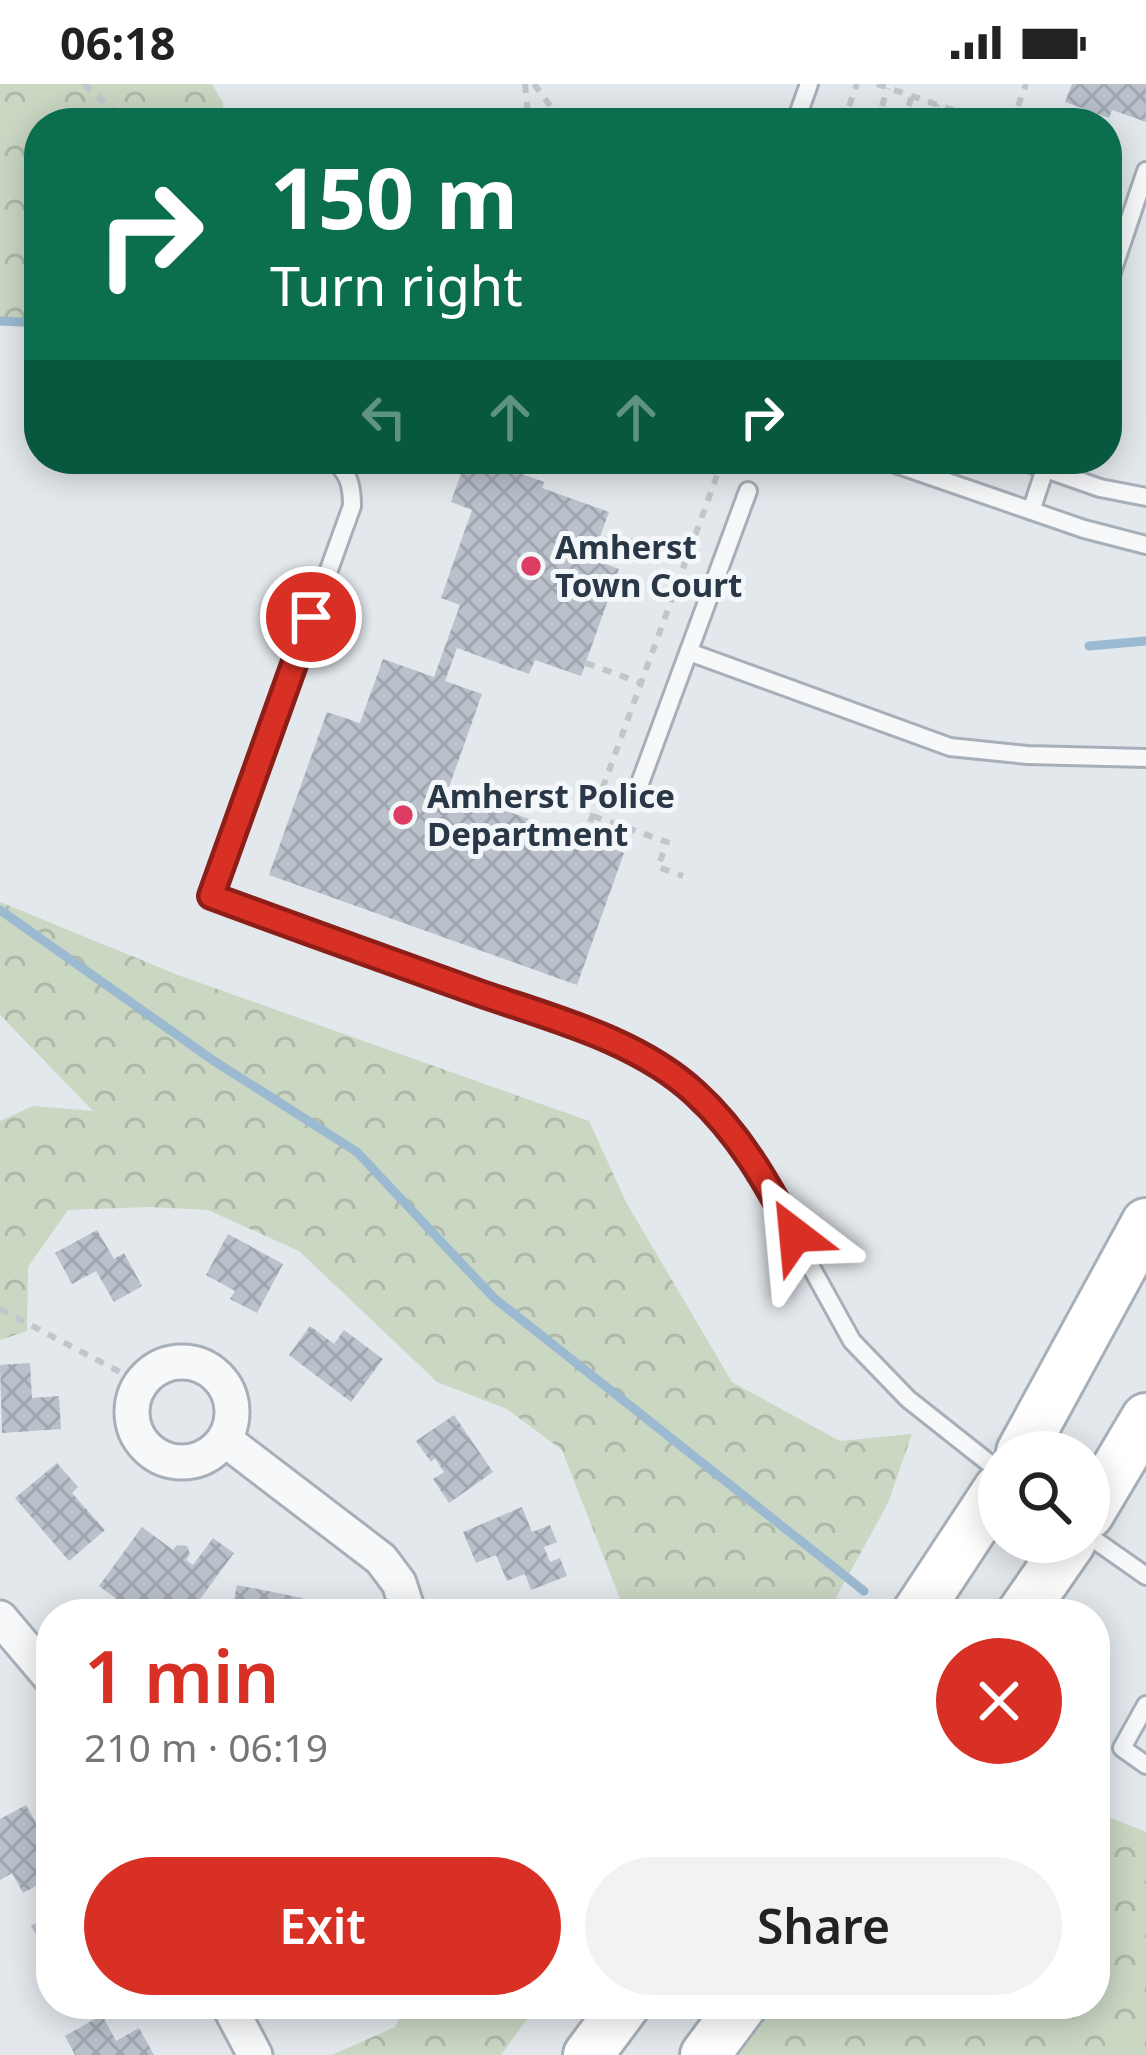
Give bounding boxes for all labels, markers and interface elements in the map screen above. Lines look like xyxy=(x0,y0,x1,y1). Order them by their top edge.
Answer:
text: 06:18 xyxy=(60,12,176,73)
text: 150 m xyxy=(270,139,518,254)
icon: right xyxy=(72,156,228,312)
text: Turn right xyxy=(270,248,523,322)
icon: left xyxy=(351,384,417,450)
icon: ahead xyxy=(477,384,543,450)
icon: ahead xyxy=(603,384,669,450)
icon: right xyxy=(729,384,795,450)
place label: Amherst Town Court xyxy=(555,524,742,607)
marker: Amherst Town Court xyxy=(518,553,544,579)
pin xyxy=(260,566,362,668)
icon: arrive xyxy=(278,584,344,650)
place label: Amherst Police Department xyxy=(427,773,675,856)
marker: Amherst Police Department xyxy=(390,802,416,828)
position arrow xyxy=(732,1172,858,1298)
map controls xyxy=(978,1431,1110,1563)
button: search xyxy=(978,1431,1110,1563)
text: 1 min xyxy=(84,1626,279,1724)
button: close xyxy=(936,1638,1062,1764)
text: 210 m · 06:19 xyxy=(84,1720,328,1773)
button: Exit xyxy=(84,1857,561,1995)
button: Share xyxy=(585,1857,1062,1995)

